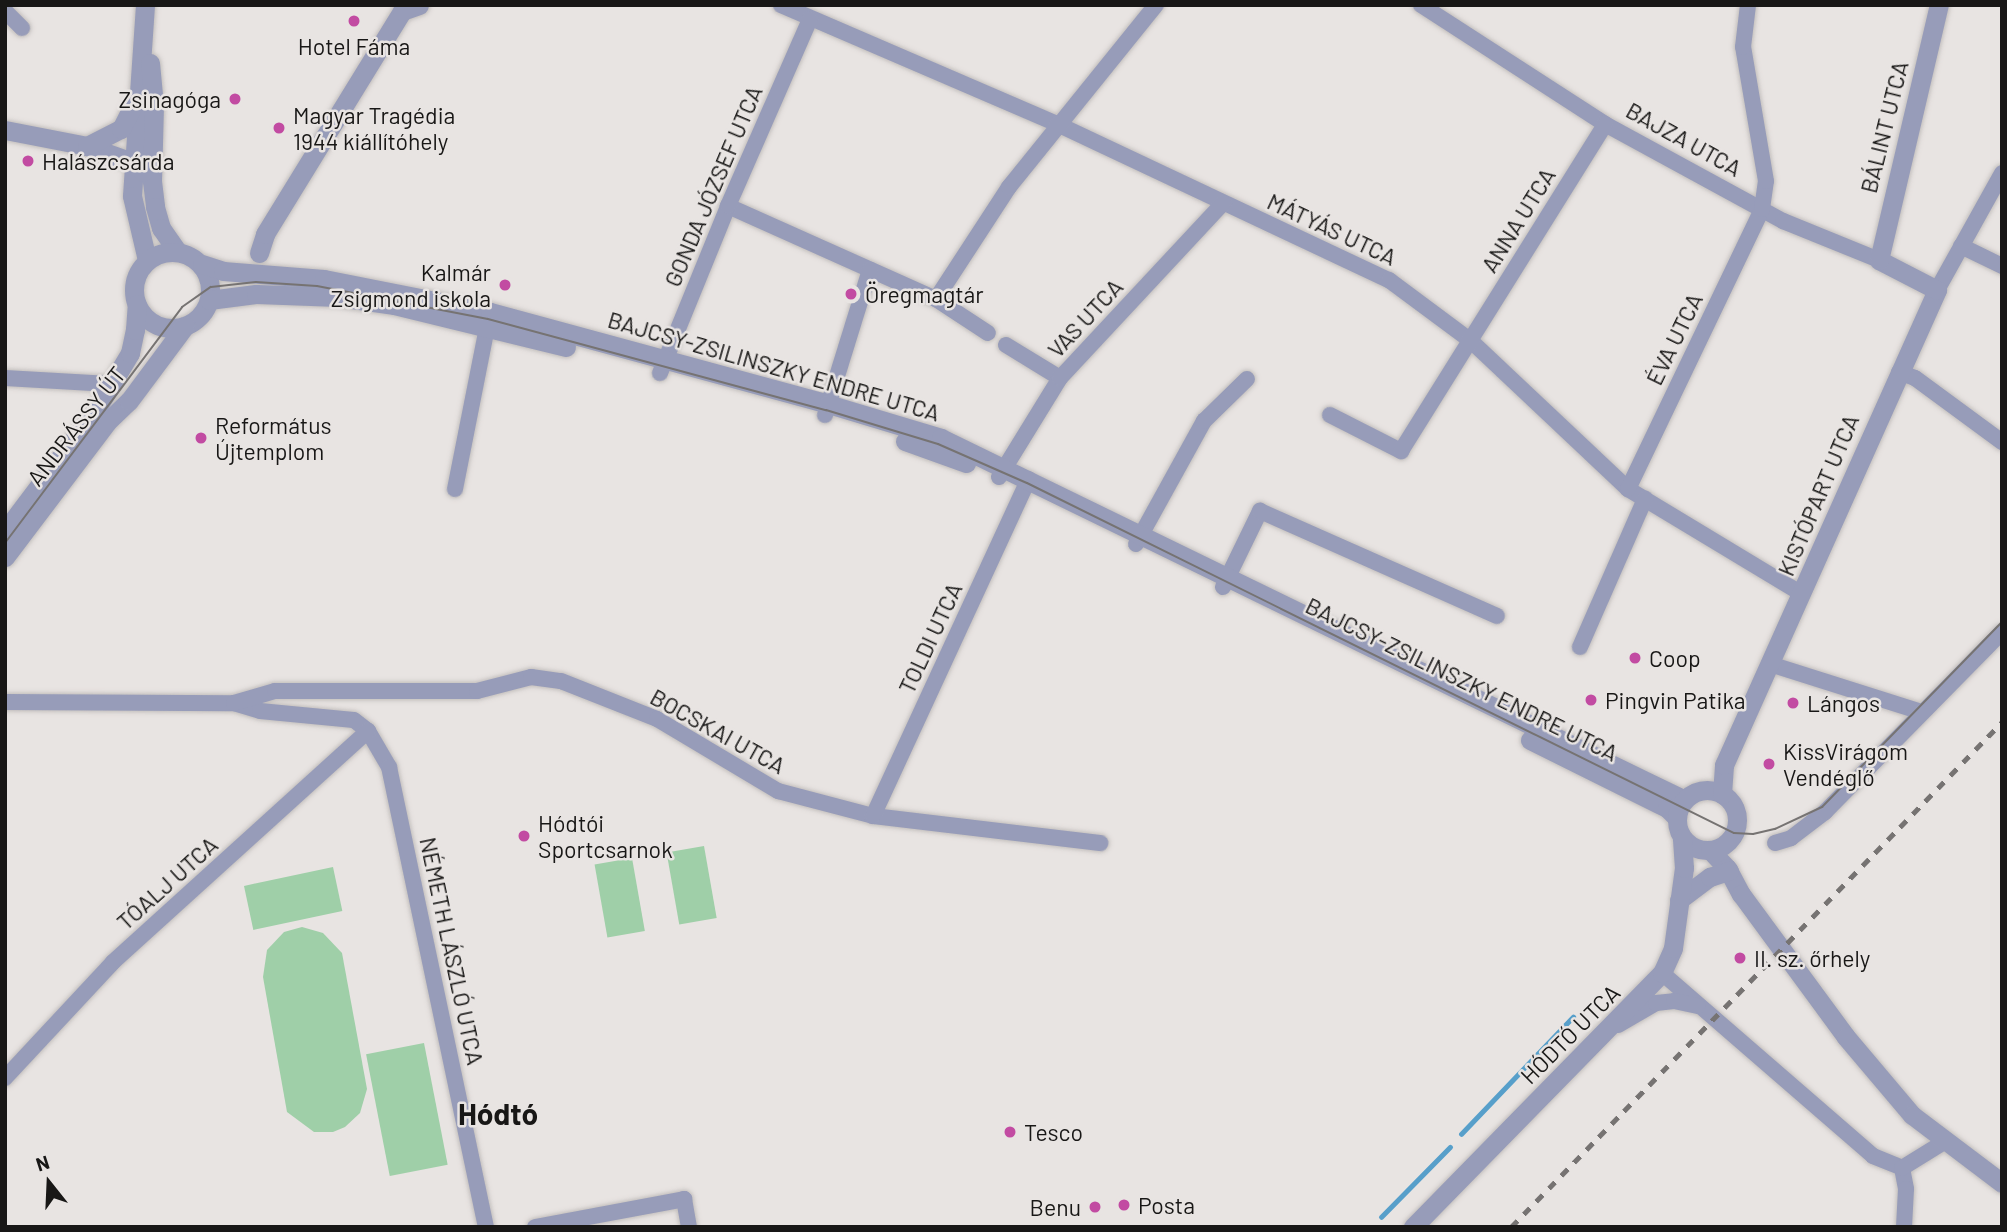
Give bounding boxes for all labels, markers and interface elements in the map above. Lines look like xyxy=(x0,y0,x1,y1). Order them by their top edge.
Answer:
marker: Hotel Fáma xyxy=(346,13,362,29)
place label: Hotel Fáma xyxy=(298,32,410,60)
street label: BÁLINT UTCA xyxy=(1854,58,1914,196)
street label: GONDA JÓZSEF UTCA xyxy=(658,81,768,291)
place label: Zsinagóga xyxy=(119,85,221,113)
marker: Zsinagóga xyxy=(227,91,243,107)
street label: BAJZA UTCA xyxy=(1622,96,1746,182)
place label: Magyar Tragédia 1944 kiállítóhely xyxy=(293,101,455,155)
marker: Magyar Tragédia 1944 kiállítóhely xyxy=(271,120,287,136)
place label: Halászcsárda xyxy=(42,147,174,175)
marker: Halászcsárda xyxy=(20,153,36,169)
street label: ANNA UTCA xyxy=(1475,163,1561,277)
street label: MÁTYÁS UTCA xyxy=(1263,187,1401,271)
place label: Kalmár Zsigmond iskola xyxy=(331,258,491,312)
street label: VAS UTCA xyxy=(1042,273,1128,363)
marker: Kalmár Zsigmond iskola xyxy=(497,277,513,293)
place label: Öregmagtár xyxy=(865,280,984,308)
marker: Öregmagtár xyxy=(843,286,859,302)
street label: ÉVA UTCA xyxy=(1640,289,1708,389)
street label: BAJCSY-ZSILINSZKY ENDRE UTCA xyxy=(605,305,943,427)
street label: ANDRÁSSY ÚT xyxy=(21,361,131,491)
street label: KISTÓPART UTCA xyxy=(1772,410,1864,580)
place label: Református Újtemplom xyxy=(215,411,332,465)
marker: Református Újtemplom xyxy=(193,430,209,446)
street label: TOLDI UTCA xyxy=(892,578,968,698)
street label: BAJCSY-ZSILINSZKY ENDRE UTCA xyxy=(1301,591,1623,767)
place label: Coop xyxy=(1649,644,1701,672)
marker: Coop xyxy=(1627,650,1643,666)
street label: BOCSKAI UTCA xyxy=(646,683,790,779)
place label: Pingvin Patika xyxy=(1605,686,1745,714)
place label: Lángos xyxy=(1807,689,1880,717)
marker: Pingvin Patika xyxy=(1583,692,1599,708)
marker: Lángos xyxy=(1785,695,1801,711)
place label: KissVirágom Vendéglő xyxy=(1783,737,1908,791)
marker: KissVirágom Vendéglő xyxy=(1761,756,1777,772)
place label: Hódtói Sportcsarnok xyxy=(538,809,673,863)
marker: Hódtói Sportcsarnok xyxy=(516,828,532,844)
street label: TÓALJ UTCA xyxy=(111,831,223,935)
street label: NÉMETH LÁSZLÓ UTCA xyxy=(414,835,490,1067)
place label: II. sz. őrhely xyxy=(1754,944,1870,972)
marker: II. sz. őrhely xyxy=(1732,950,1748,966)
street label: HÓDTÓ UTCA xyxy=(1515,979,1625,1089)
district label: Hódtó xyxy=(458,1095,538,1131)
place label: Tesco xyxy=(1024,1118,1083,1146)
marker: Tesco xyxy=(1002,1124,1018,1140)
north arrow xyxy=(14,1148,84,1218)
text: N xyxy=(33,1150,52,1175)
place label: Posta xyxy=(1138,1191,1195,1219)
place label: Benu xyxy=(1030,1193,1081,1221)
marker: Posta xyxy=(1116,1197,1132,1213)
marker: Benu xyxy=(1087,1199,1103,1215)

